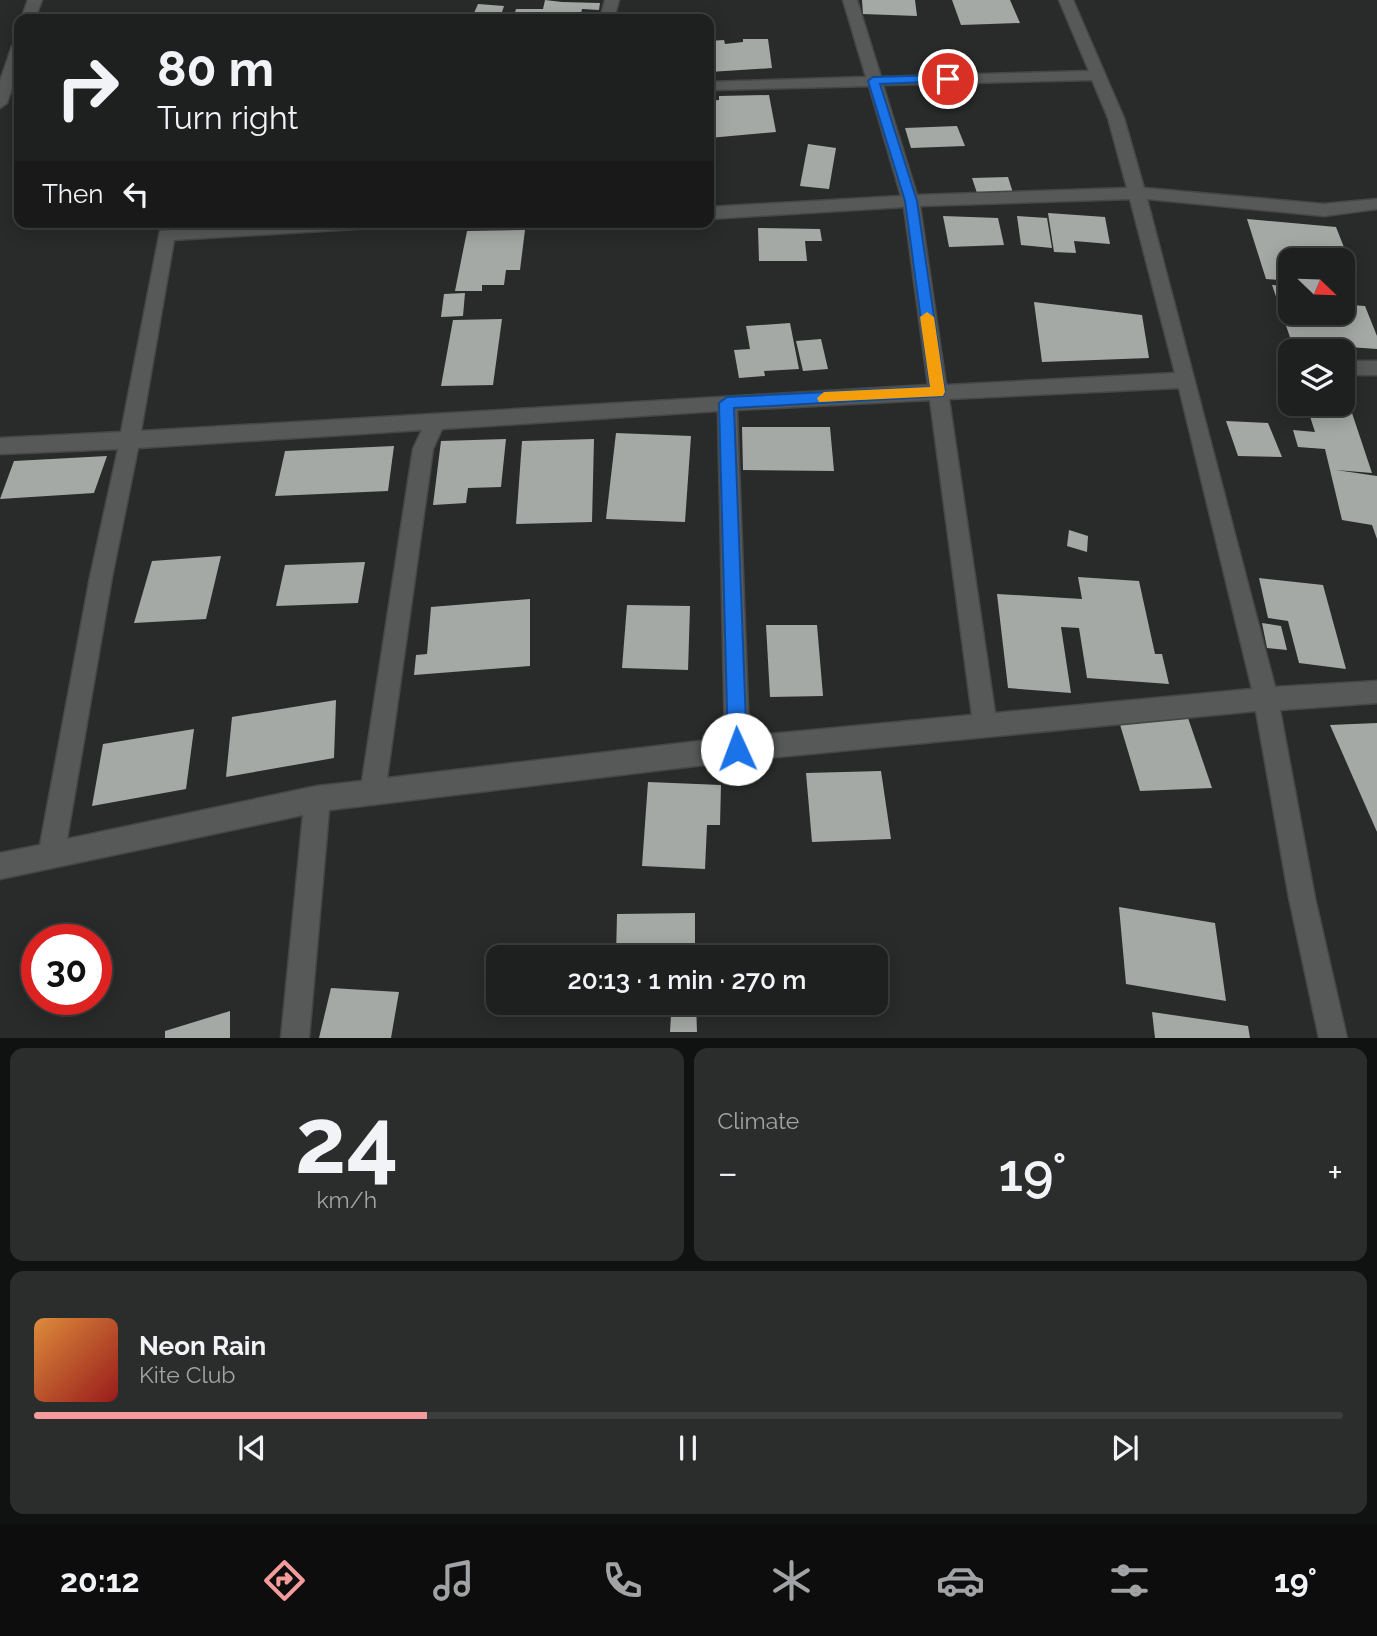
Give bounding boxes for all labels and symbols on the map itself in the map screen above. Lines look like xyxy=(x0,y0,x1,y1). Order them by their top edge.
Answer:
pin xyxy=(918,49,978,109)
north arrow xyxy=(1278,248,1354,326)
position arrow xyxy=(700,712,774,786)
speed limit sign: 30 xyxy=(21,924,112,1015)

